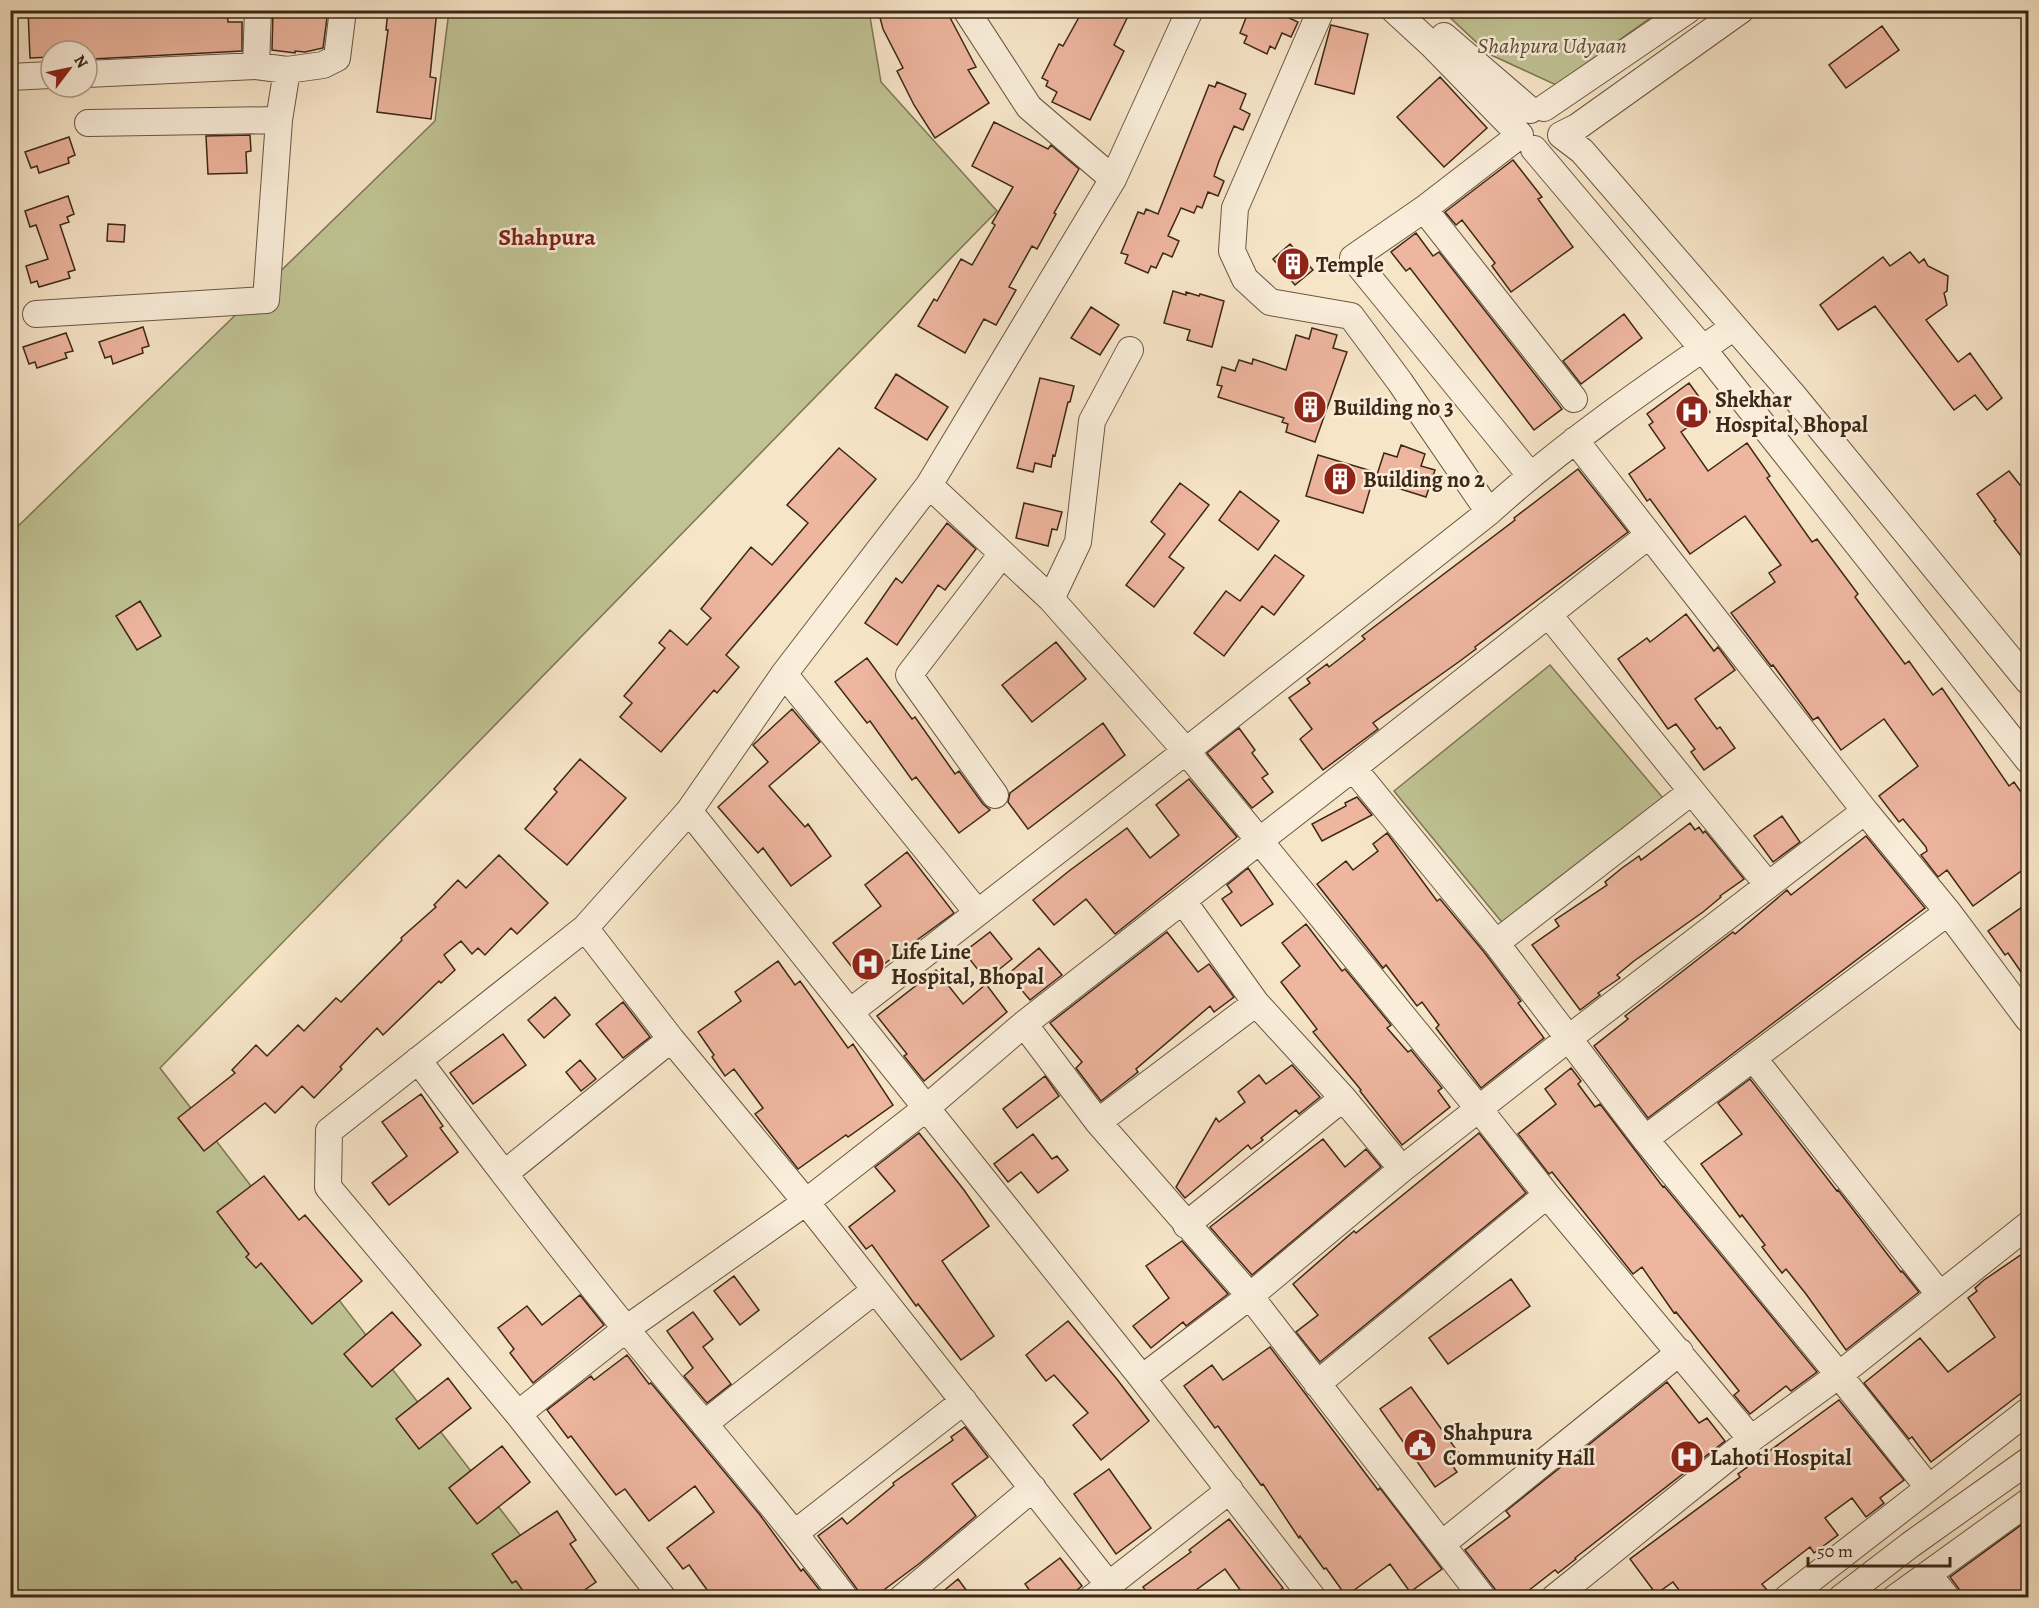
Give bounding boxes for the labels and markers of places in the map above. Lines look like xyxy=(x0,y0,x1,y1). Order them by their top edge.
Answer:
building icon: Temple xyxy=(1275,246,1311,282)
place label: Temple xyxy=(1316,250,1384,280)
place label: Shekhar Hospital, Bhopal xyxy=(1715,385,1868,440)
building icon: Building no 3 xyxy=(1292,389,1328,425)
place label: Building no 3 xyxy=(1333,393,1454,423)
hospital icon: Shekhar Hospital, Bhopal xyxy=(1674,394,1710,430)
building icon: Building no 2 xyxy=(1322,461,1358,497)
place label: Building no 2 xyxy=(1363,465,1485,495)
place label: Life Line Hospital, Bhopal xyxy=(891,937,1044,992)
hospital icon: Life Line Hospital, Bhopal xyxy=(850,946,886,982)
place label: Shahpura Community Hall xyxy=(1443,1418,1595,1473)
public building icon: Shahpura Community Hall xyxy=(1402,1427,1438,1463)
hospital icon: Lahoti Hospital xyxy=(1669,1439,1705,1475)
place label: Lahoti Hospital xyxy=(1710,1443,1852,1473)

